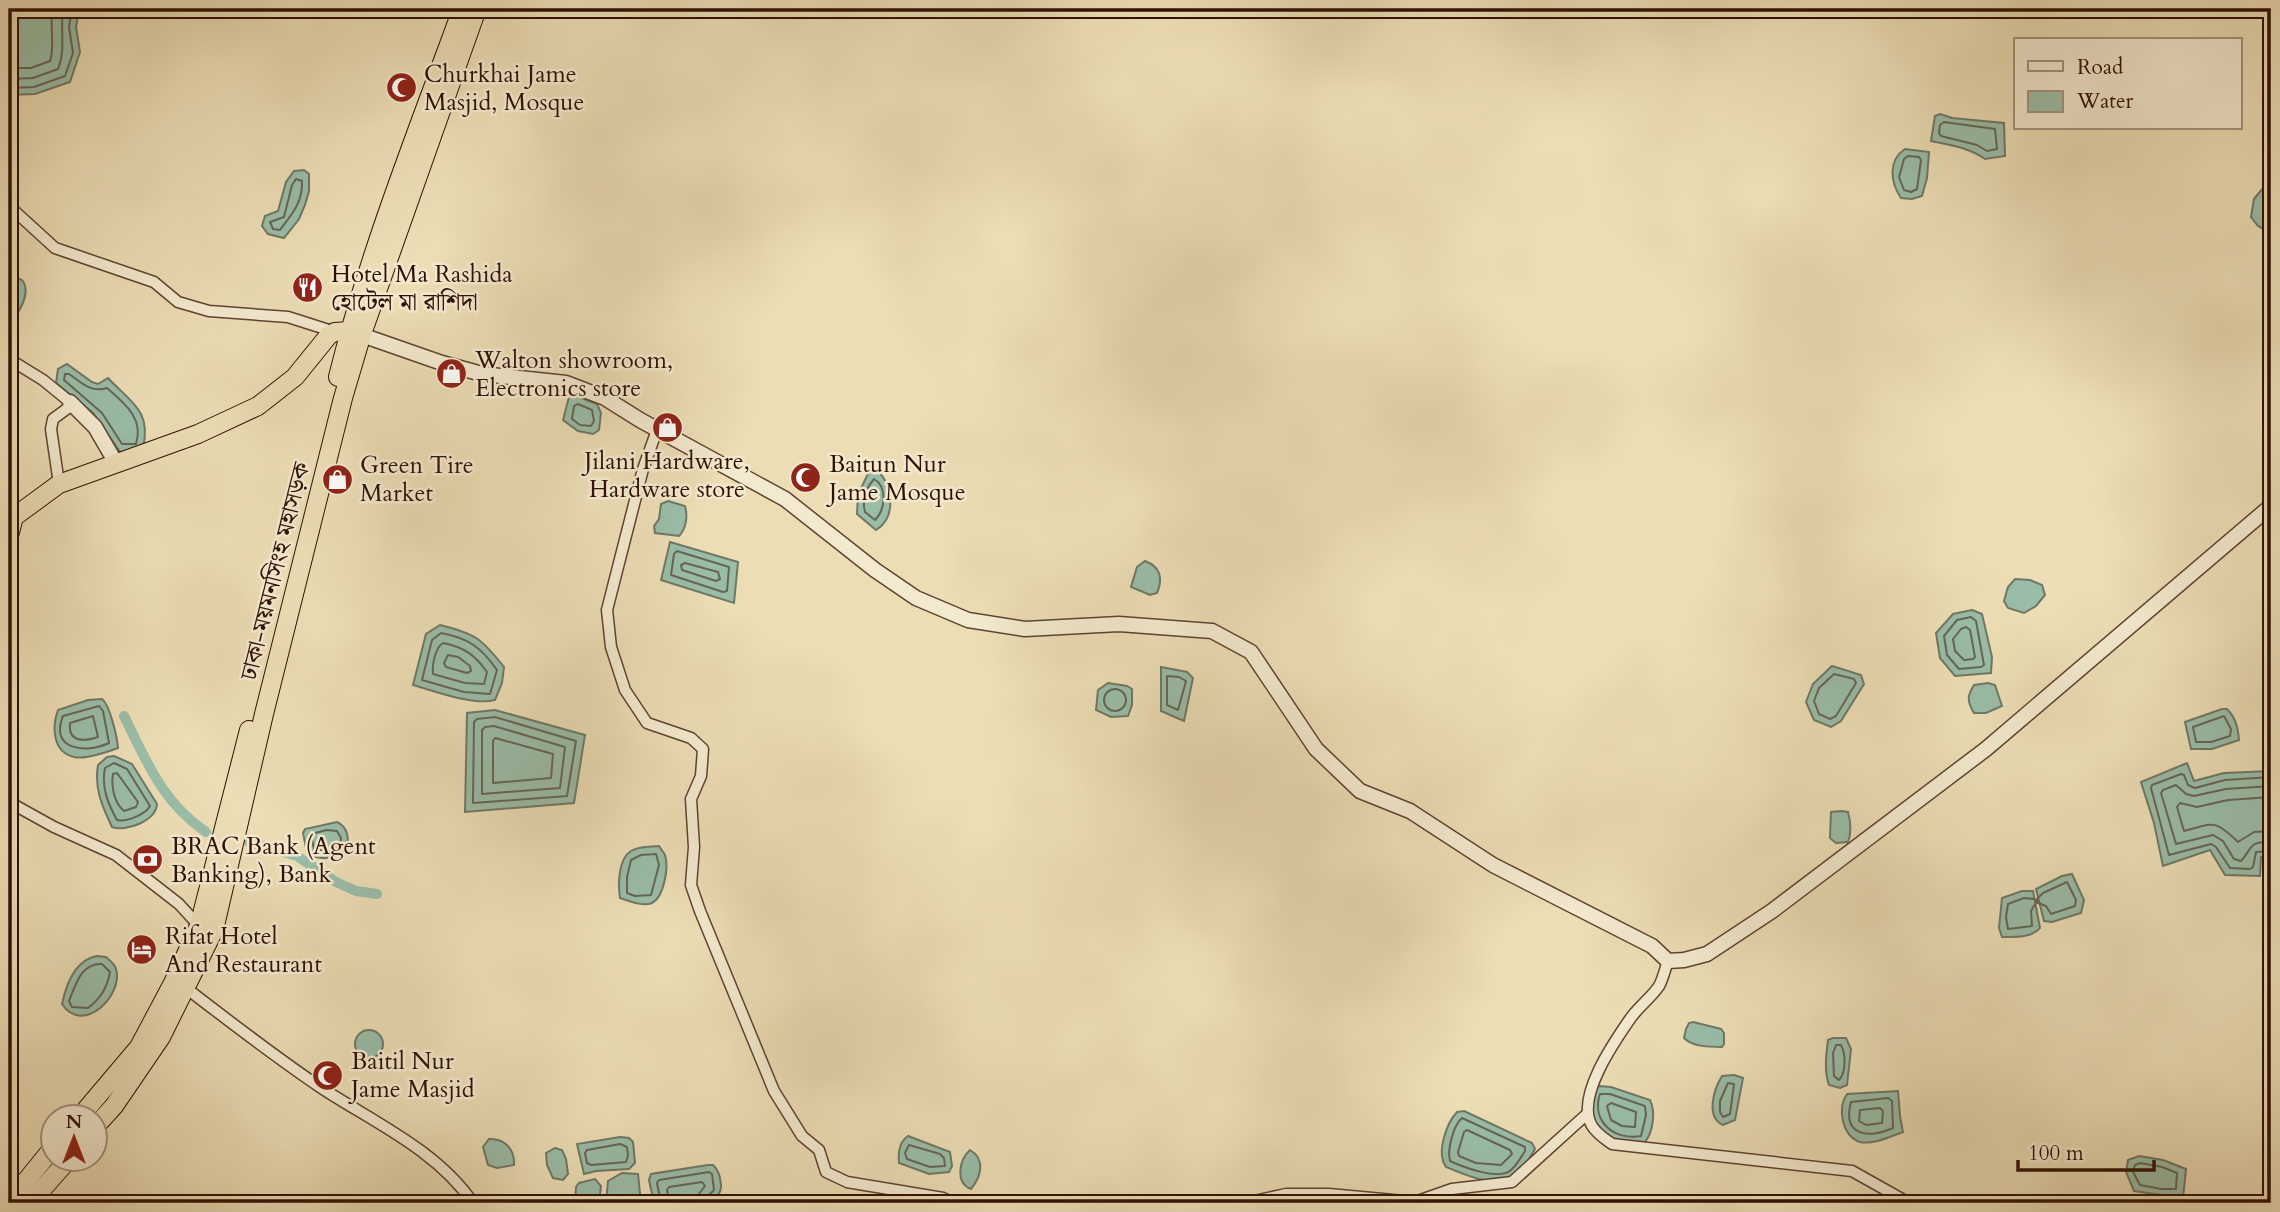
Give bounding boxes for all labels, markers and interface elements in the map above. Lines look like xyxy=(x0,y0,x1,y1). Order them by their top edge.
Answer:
legend xyxy=(2014,38,2242,130)
text: Road xyxy=(2077,53,2123,82)
place label: Churkhai Jame Masjid, Mosque xyxy=(424,58,584,119)
mosque icon: Churkhai Jame Masjid, Mosque xyxy=(384,71,418,105)
text: Water xyxy=(2076,87,2133,116)
place label: Hotel Ma Rashida হোটেল মা রাশিদা xyxy=(331,258,513,319)
restaurant icon: Hotel Ma Rashida হোটেল মা রাশিদা xyxy=(291,271,325,305)
place label: Walton showroom, Electronics store xyxy=(474,344,673,405)
shop icon: Walton showroom, Electronics store xyxy=(435,357,469,391)
shop icon: Jilani Hardware, Hardware store xyxy=(650,410,684,444)
place label: Jilani Hardware, Hardware store xyxy=(581,445,750,506)
place label: Baitun Nur Jame Mosque xyxy=(826,448,966,509)
place label: Green Tire Market xyxy=(360,449,474,510)
street label: ঢাকা-ময়মনসিংহ মহাসড়ক xyxy=(232,458,319,684)
mosque icon: Baitun Nur Jame Mosque xyxy=(789,461,823,495)
shop icon: Green Tire Market xyxy=(320,462,354,496)
place label: BRAC Bank (Agent Banking), Bank xyxy=(171,830,376,891)
bank icon: BRAC Bank (Agent Banking), Bank xyxy=(131,843,165,877)
place label: Rifat Hotel And Restaurant xyxy=(165,920,322,981)
hotel icon: Rifat Hotel And Restaurant xyxy=(125,933,159,967)
place label: Baitil Nur Jame Masjid xyxy=(348,1045,475,1106)
mosque icon: Baitil Nur Jame Masjid xyxy=(311,1058,345,1092)
north arrow xyxy=(38,1104,108,1174)
text: N xyxy=(66,1109,83,1135)
scale bar xyxy=(2018,1128,2154,1172)
text: 100 m xyxy=(2028,1139,2084,1168)

